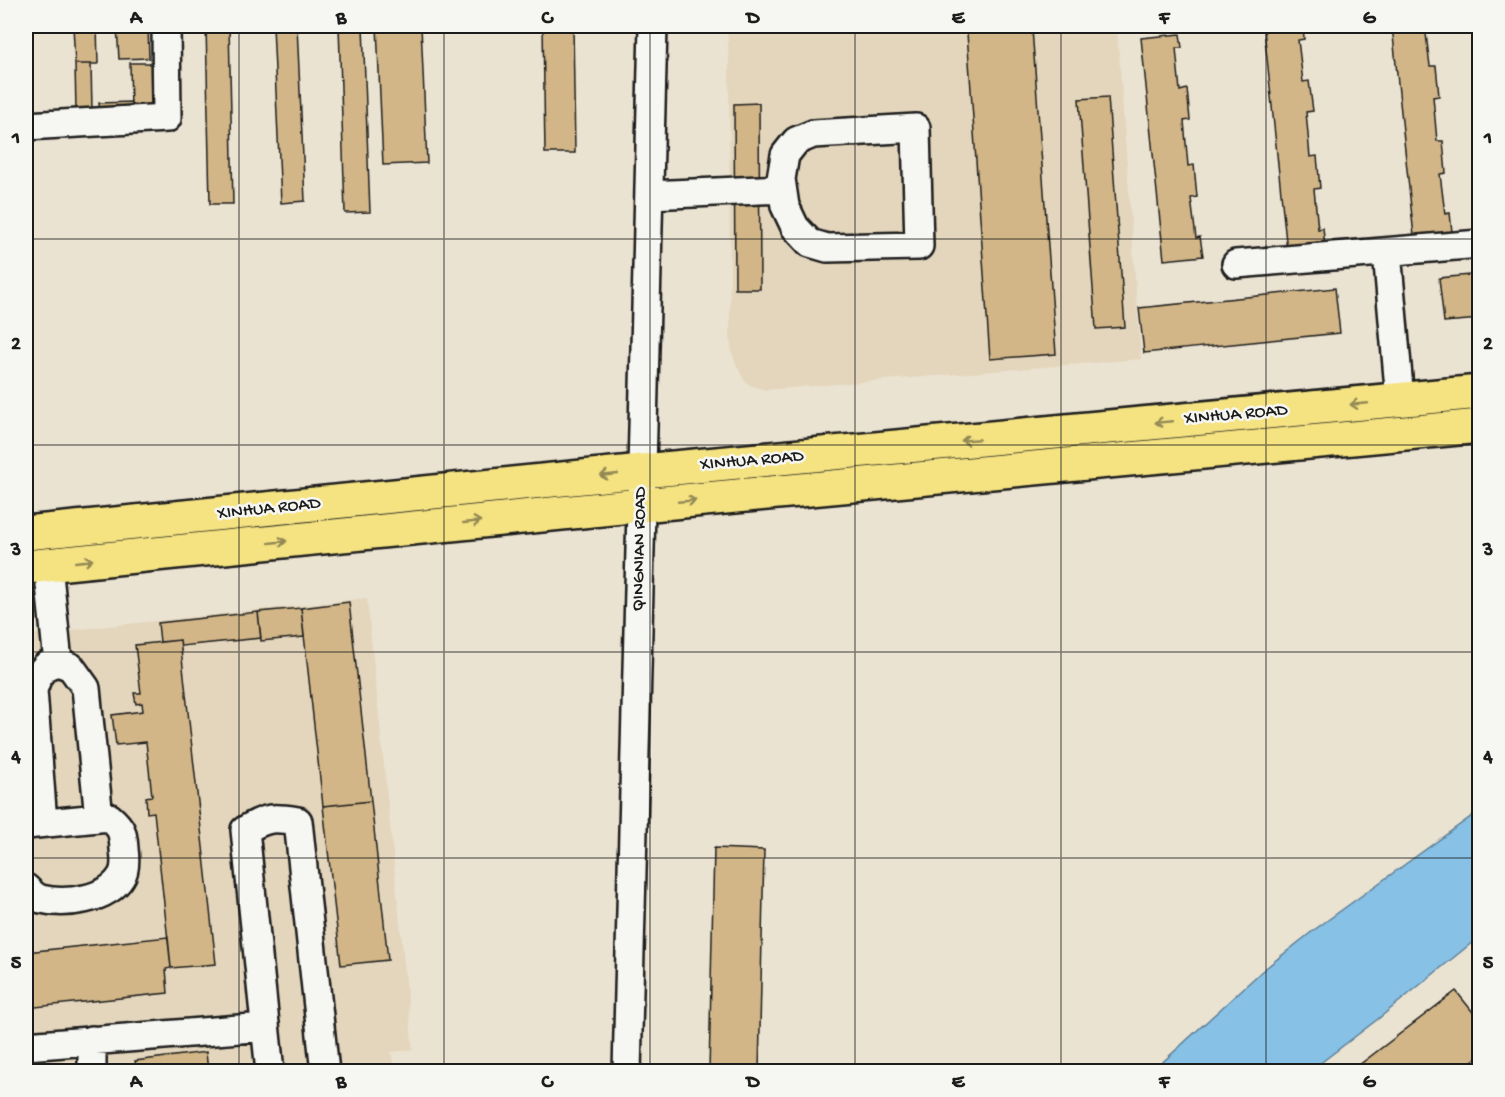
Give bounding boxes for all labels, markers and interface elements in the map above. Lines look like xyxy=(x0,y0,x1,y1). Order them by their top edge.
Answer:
text: A xyxy=(129,8,144,31)
text: B xyxy=(335,8,347,31)
text: C xyxy=(541,8,555,31)
text: D xyxy=(744,8,760,31)
text: E xyxy=(952,8,966,31)
text: F xyxy=(1158,8,1171,31)
text: G xyxy=(1363,8,1377,31)
text: 1 xyxy=(11,128,20,151)
text: 1 xyxy=(1483,128,1492,151)
text: 2 xyxy=(11,334,21,357)
text: 2 xyxy=(1483,334,1493,357)
one-way arrow xyxy=(1349,398,1369,409)
street label: XINHUA ROAD xyxy=(1182,400,1289,430)
one-way arrow xyxy=(1155,417,1175,428)
one-way arrow xyxy=(961,435,981,446)
street label: XINHUA ROAD xyxy=(698,446,805,476)
one-way arrow xyxy=(599,469,619,480)
street label: QINGNIAN ROAD xyxy=(628,486,652,612)
street label: XINHUA ROAD xyxy=(215,493,322,525)
one-way arrow xyxy=(676,495,696,506)
one-way arrow xyxy=(461,516,481,527)
one-way arrow xyxy=(267,536,287,547)
text: 3 xyxy=(10,540,21,563)
text: 3 xyxy=(1482,540,1493,563)
one-way arrow xyxy=(73,555,93,566)
text: 4 xyxy=(10,747,21,770)
text: 4 xyxy=(1482,747,1493,770)
text: 5 xyxy=(11,953,22,976)
text: 5 xyxy=(1483,953,1494,976)
text: A xyxy=(129,1072,144,1095)
text: B xyxy=(335,1072,347,1095)
text: C xyxy=(541,1072,555,1095)
text: D xyxy=(744,1072,760,1095)
text: E xyxy=(952,1072,966,1095)
text: F xyxy=(1158,1072,1171,1095)
text: G xyxy=(1363,1072,1377,1095)

